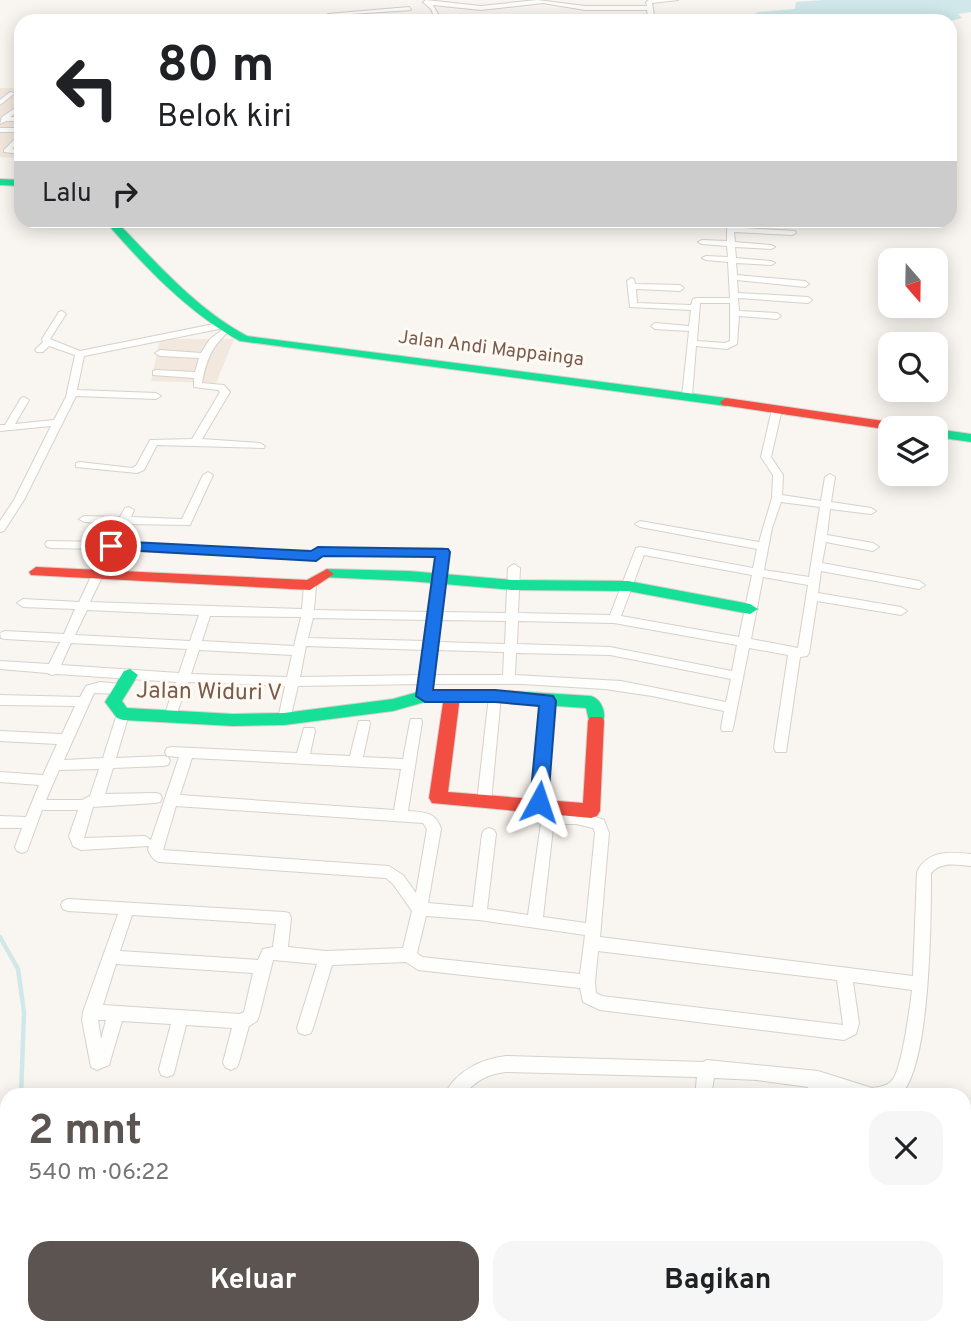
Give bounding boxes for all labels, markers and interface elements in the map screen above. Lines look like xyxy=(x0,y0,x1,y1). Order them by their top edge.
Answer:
text: 80 m xyxy=(157,37,274,99)
icon: left xyxy=(42,42,133,133)
text: Belok kiri xyxy=(157,98,292,138)
icon: right xyxy=(106,175,144,213)
text: Lalu xyxy=(42,178,92,211)
north arrow xyxy=(878,248,948,318)
map controls xyxy=(878,248,948,486)
street label: Jalan Andi Mappainga xyxy=(397,326,585,372)
button: search xyxy=(878,332,948,402)
button: layers xyxy=(878,416,948,486)
pin xyxy=(81,516,141,576)
icon: arrive xyxy=(92,527,130,565)
street label: Jalan Widuri V xyxy=(136,677,282,709)
position arrow xyxy=(502,765,576,839)
text: 2 mnt xyxy=(28,1106,142,1159)
button: close xyxy=(869,1111,943,1185)
text: 540 m · 06:22 xyxy=(28,1159,169,1188)
button: Keluar xyxy=(28,1241,479,1321)
button: Bagikan xyxy=(493,1241,943,1321)

